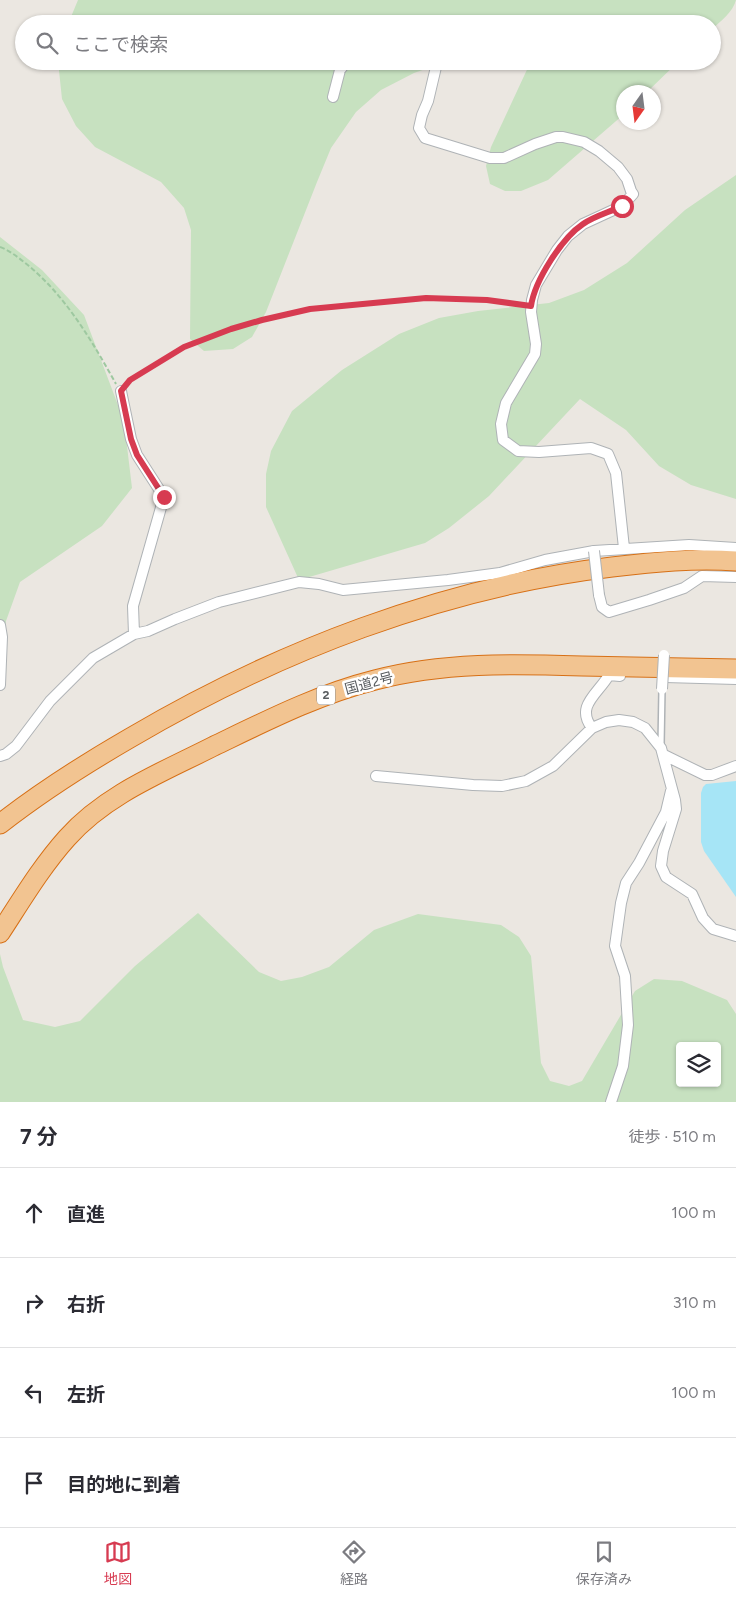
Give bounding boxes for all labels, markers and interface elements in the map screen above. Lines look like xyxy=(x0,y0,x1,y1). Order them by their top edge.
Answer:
search box xyxy=(15,15,721,70)
icon: search xyxy=(33,29,61,57)
text: ここで検索 xyxy=(73,33,168,56)
north arrow xyxy=(616,85,661,130)
route start xyxy=(611,195,634,218)
route end xyxy=(153,486,176,509)
street label: 国道2号 xyxy=(343,669,395,698)
road number: 2 xyxy=(317,686,335,704)
map controls xyxy=(676,1042,721,1087)
button: layers xyxy=(676,1042,721,1087)
text: 7 分 xyxy=(20,1124,58,1149)
text: 徒歩 · 510 m xyxy=(628,1127,716,1146)
icon: ahead xyxy=(20,1199,48,1227)
text: 直進 xyxy=(67,1203,105,1226)
text: 100 m xyxy=(671,1203,716,1222)
icon: right xyxy=(20,1289,48,1317)
text: 右折 xyxy=(67,1293,105,1316)
text: 310 m xyxy=(673,1293,716,1312)
icon: left xyxy=(20,1379,48,1407)
text: 左折 xyxy=(67,1383,105,1406)
text: 100 m xyxy=(671,1383,716,1402)
icon: arrive xyxy=(20,1469,48,1497)
text: 目的地に到着 xyxy=(67,1473,181,1496)
tab: 地図 xyxy=(104,1538,132,1588)
tab: 経路 xyxy=(340,1538,368,1588)
tab: 保存済み xyxy=(576,1538,632,1588)

